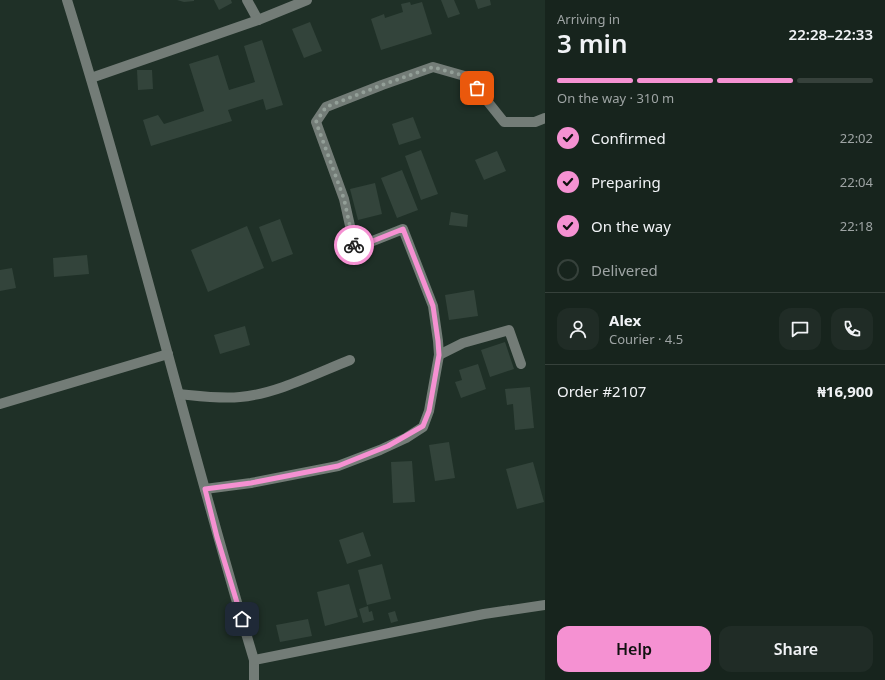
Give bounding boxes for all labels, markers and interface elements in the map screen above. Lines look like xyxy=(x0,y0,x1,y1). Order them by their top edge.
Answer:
text: Arriving in xyxy=(557,10,620,28)
text: 22:28–22:33 xyxy=(789,24,873,44)
text: 3 min xyxy=(557,25,628,61)
pin xyxy=(460,71,494,105)
icon: bag xyxy=(466,77,488,99)
text: On the way · 310 m xyxy=(557,89,674,107)
icon: check xyxy=(557,127,579,149)
text: Confirmed xyxy=(591,128,666,148)
text: 22:02 xyxy=(840,129,873,147)
icon: check xyxy=(557,171,579,193)
text: Preparing xyxy=(591,172,661,192)
text: 22:04 xyxy=(840,173,873,191)
icon: check xyxy=(557,215,579,237)
text: On the way xyxy=(591,216,671,236)
text: 22:18 xyxy=(840,217,873,235)
courier xyxy=(334,225,374,265)
icon: bike xyxy=(343,234,365,256)
text: Delivered xyxy=(591,260,658,280)
button: person xyxy=(557,308,599,350)
button: chat xyxy=(779,308,821,350)
button: phone xyxy=(831,308,873,350)
text: Alex xyxy=(609,310,641,330)
text: Courier · 4.5 xyxy=(609,330,683,348)
text: Order #2107 xyxy=(557,381,646,401)
text: ₦16,900 xyxy=(817,381,873,401)
pin xyxy=(225,602,259,636)
icon: home xyxy=(231,608,253,630)
button: Help xyxy=(557,626,711,672)
button: Share xyxy=(719,626,873,672)

